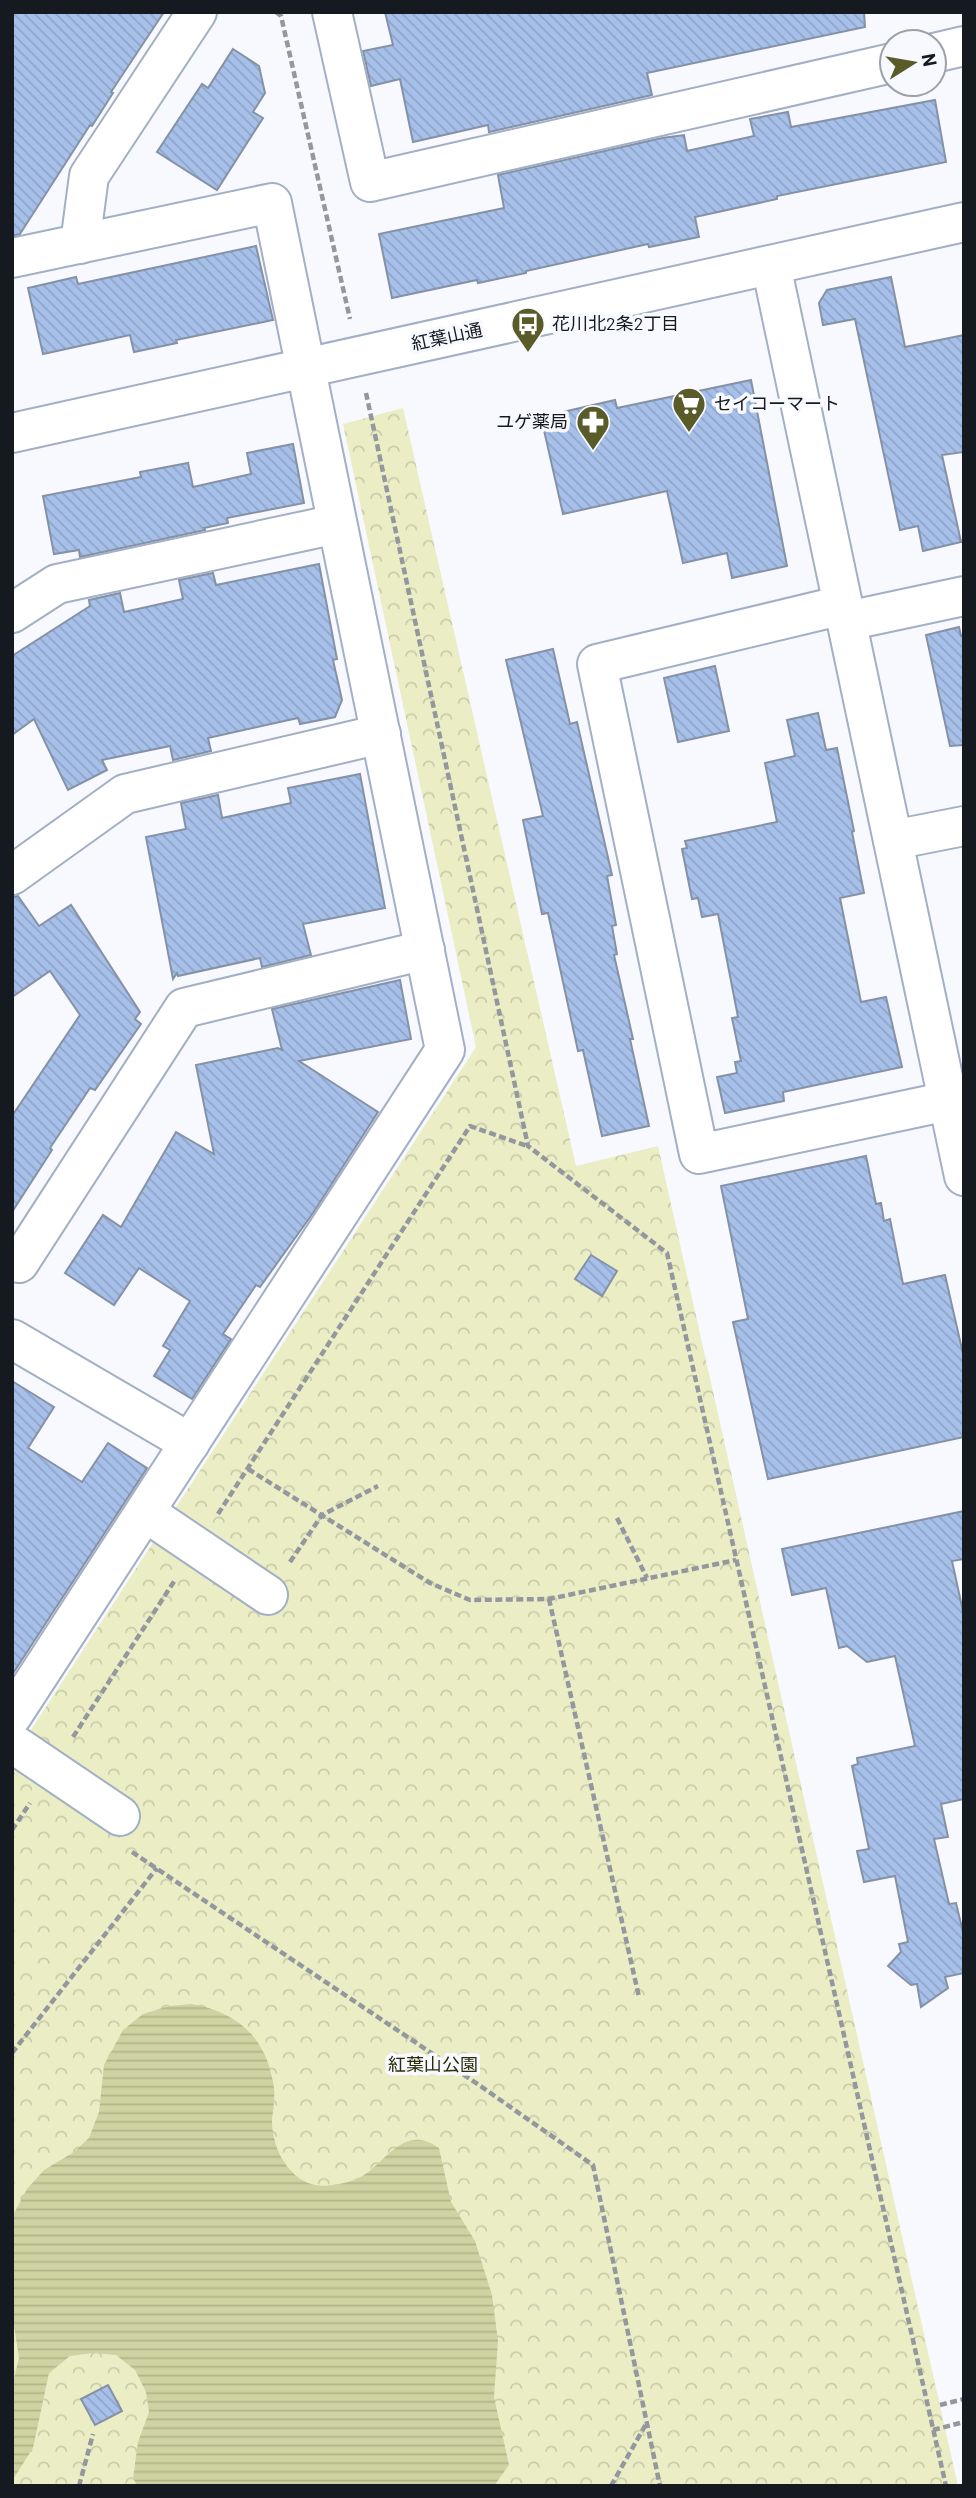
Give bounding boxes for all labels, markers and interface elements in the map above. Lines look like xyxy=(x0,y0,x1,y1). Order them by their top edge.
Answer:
north arrow xyxy=(878,28,948,98)
text: N xyxy=(918,51,943,68)
bus stop icon: 花川北2条2丁目 xyxy=(509,305,547,354)
place label: 花川北2条2丁目 xyxy=(552,312,679,334)
street label: 紅葉山通 xyxy=(409,318,484,354)
supermarket icon: セイコーマート xyxy=(670,385,708,434)
place label: セイコーマート xyxy=(714,392,840,414)
pharmacy icon: ユゲ薬局 xyxy=(574,403,612,452)
place label: ユゲ薬局 xyxy=(496,410,568,432)
park label: 紅葉山公園 xyxy=(388,2053,478,2075)

